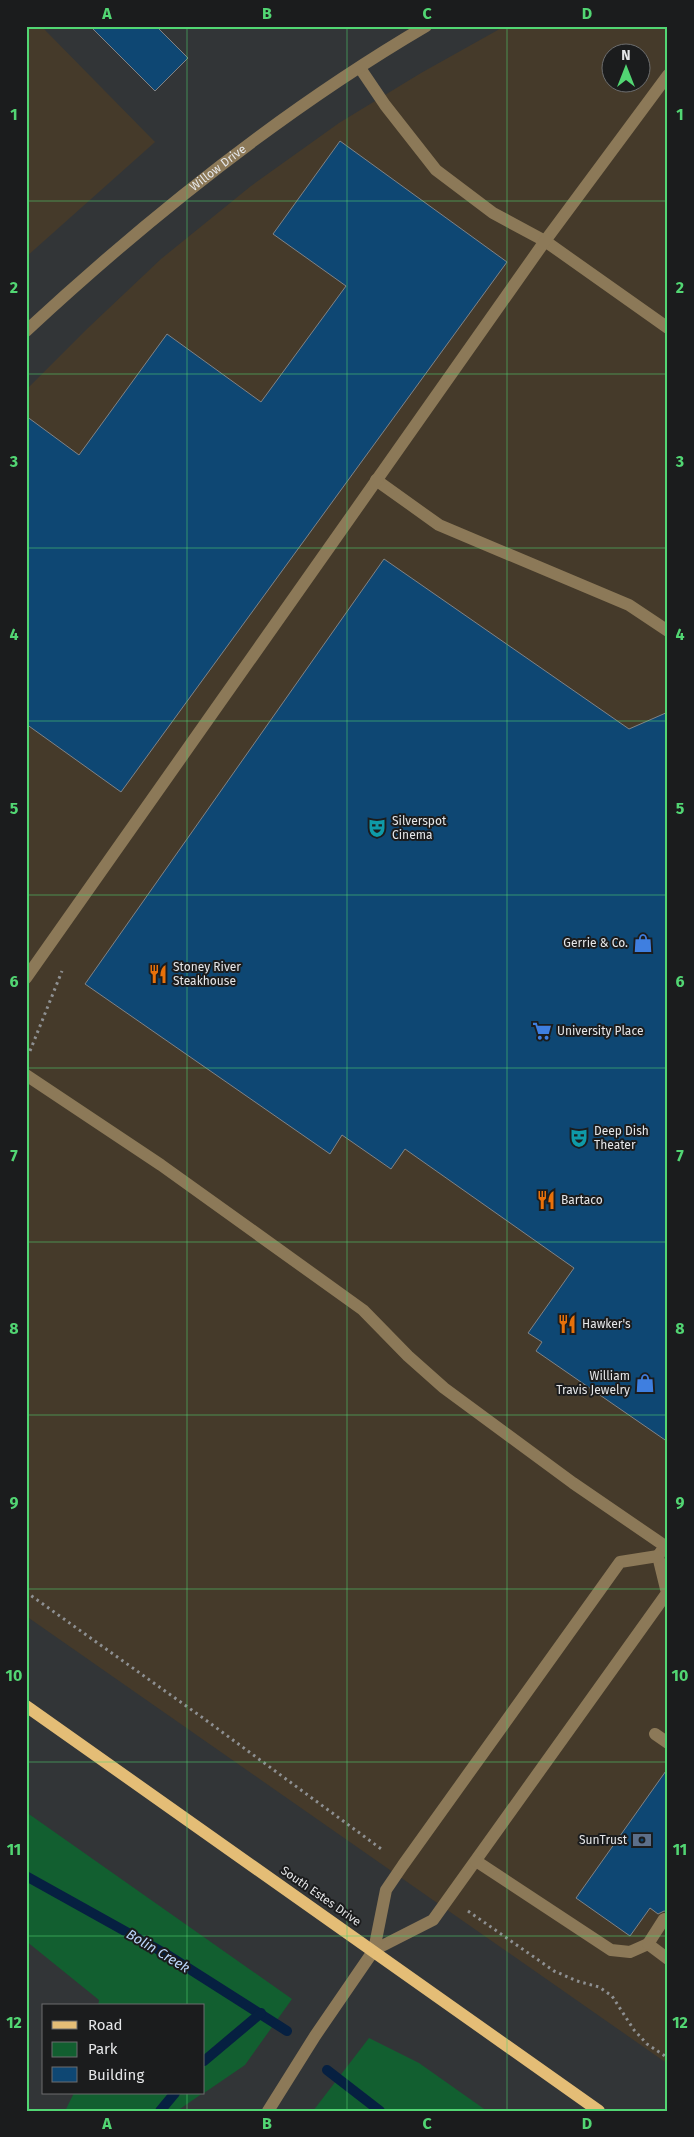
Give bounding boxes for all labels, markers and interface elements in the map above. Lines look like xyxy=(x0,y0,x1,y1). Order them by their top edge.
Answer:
text: A xyxy=(101,4,112,23)
text: B xyxy=(262,4,272,23)
text: C xyxy=(422,4,432,23)
text: D xyxy=(582,4,592,23)
north arrow xyxy=(602,42,652,92)
text: N xyxy=(621,47,631,64)
text: 1 xyxy=(10,105,18,124)
text: 1 xyxy=(676,105,684,124)
street label: Willow Drive xyxy=(187,142,249,194)
text: 2 xyxy=(10,278,18,297)
text: 2 xyxy=(676,278,684,297)
text: 3 xyxy=(9,452,18,471)
text: 3 xyxy=(675,452,684,471)
text: 4 xyxy=(9,625,19,644)
text: 4 xyxy=(675,625,685,644)
text: 5 xyxy=(10,799,19,818)
text: 5 xyxy=(676,799,685,818)
place label: Silverspot Cinema xyxy=(392,814,447,842)
theatre icon: Silverspot Cinema xyxy=(366,817,388,839)
shop icon: Gerrie & Co. xyxy=(632,932,654,954)
place label: Gerrie & Co. xyxy=(563,936,628,950)
place label: Stoney River Steakhouse xyxy=(173,960,241,988)
restaurant icon: Stoney River Steakhouse xyxy=(147,963,169,985)
text: 6 xyxy=(9,972,19,991)
text: 6 xyxy=(675,972,685,991)
supermarket icon: University Place xyxy=(531,1020,553,1042)
place label: University Place xyxy=(557,1024,643,1038)
place label: Deep Dish Theater xyxy=(594,1124,649,1152)
theatre icon: Deep Dish Theater xyxy=(568,1127,590,1149)
text: 7 xyxy=(10,1146,18,1165)
text: 7 xyxy=(676,1146,684,1165)
restaurant icon: Bartaco xyxy=(535,1189,557,1211)
place label: Bartaco xyxy=(561,1193,603,1207)
restaurant icon: Hawker's xyxy=(556,1313,578,1335)
place label: Hawker's xyxy=(582,1317,631,1331)
text: 8 xyxy=(9,1319,19,1338)
text: 8 xyxy=(675,1319,685,1338)
place label: William Travis Jewelry xyxy=(556,1369,630,1397)
shop icon: William Travis Jewelry xyxy=(634,1372,656,1394)
text: 9 xyxy=(10,1493,19,1512)
text: 9 xyxy=(676,1493,685,1512)
text: 10 xyxy=(6,1666,22,1685)
text: 10 xyxy=(672,1666,688,1685)
bank icon: SunTrust xyxy=(631,1829,653,1851)
place label: SunTrust xyxy=(579,1833,628,1847)
text: 11 xyxy=(7,1840,21,1859)
text: 11 xyxy=(673,1840,687,1859)
street label: South Estes Drive xyxy=(278,1863,364,1929)
water label: Bolin Creek xyxy=(123,1926,193,1977)
legend xyxy=(42,2004,205,2094)
text: 12 xyxy=(6,2013,22,2032)
text: 12 xyxy=(672,2013,688,2032)
text: Road xyxy=(88,2016,123,2034)
text: Park xyxy=(88,2040,118,2058)
text: Building xyxy=(88,2066,144,2084)
text: A xyxy=(101,2114,112,2133)
text: B xyxy=(262,2114,272,2133)
text: C xyxy=(422,2114,432,2133)
text: D xyxy=(582,2114,592,2133)

